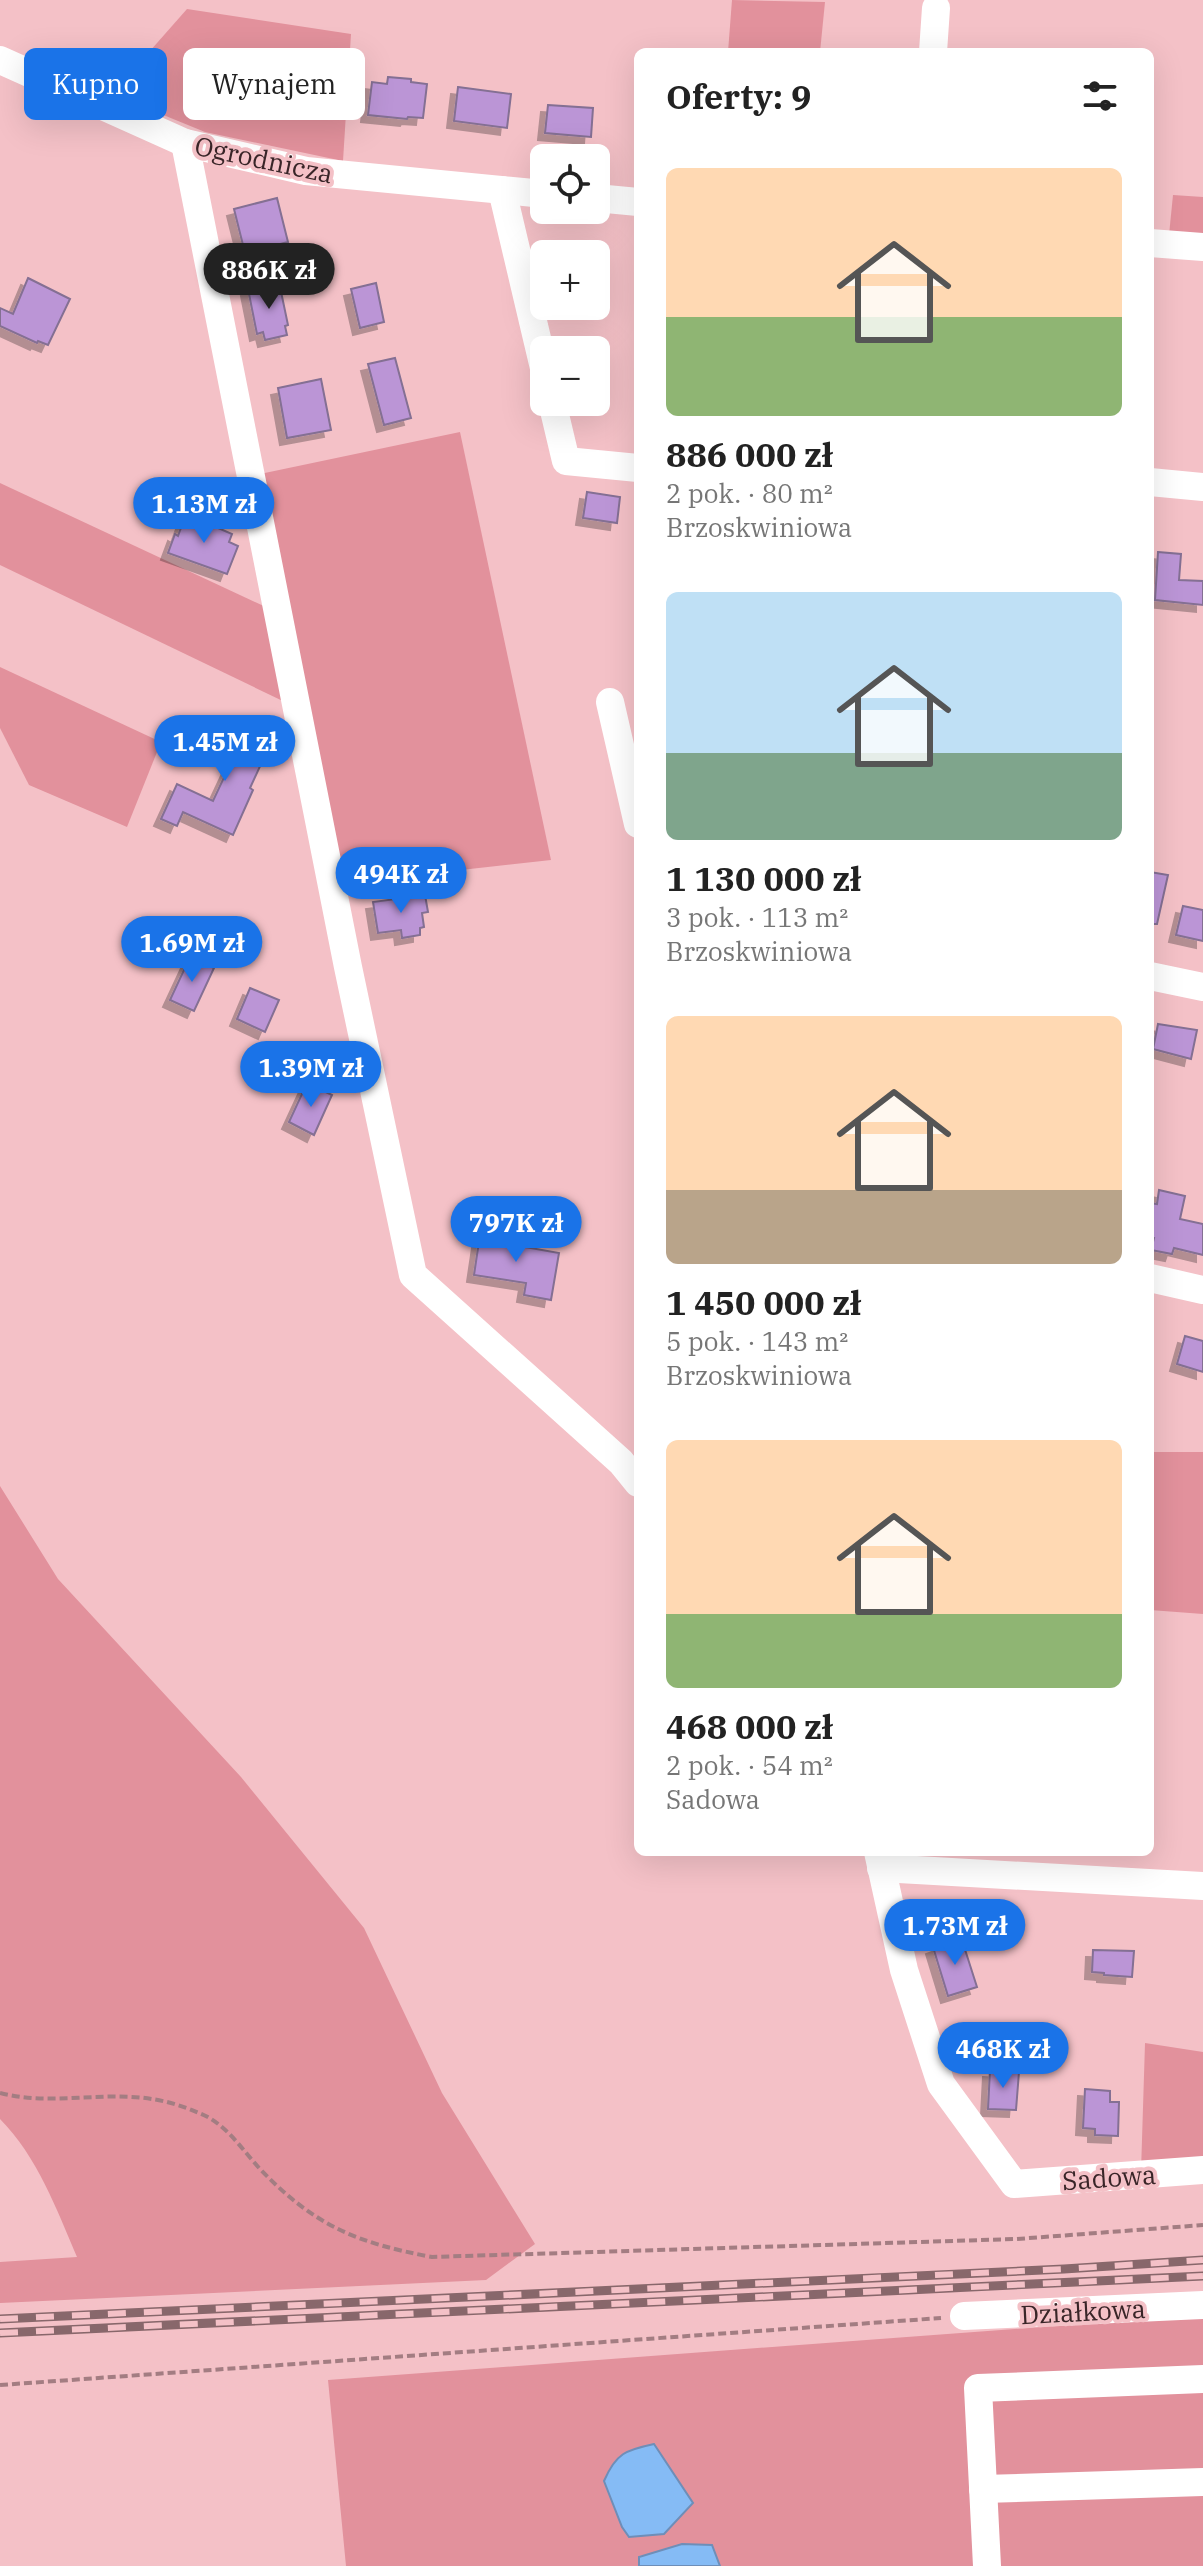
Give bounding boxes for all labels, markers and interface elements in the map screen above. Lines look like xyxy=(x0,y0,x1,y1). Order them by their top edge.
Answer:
chip: Kupno xyxy=(24,48,167,120)
chip: Wynajem xyxy=(183,48,365,120)
text: Oferty: 9 xyxy=(666,74,811,118)
icon: filters xyxy=(1078,74,1122,118)
street label: Ogrodnicza xyxy=(192,128,336,190)
map controls xyxy=(530,144,610,416)
button: locate xyxy=(530,144,610,224)
icon: home xyxy=(822,220,966,364)
button: + xyxy=(530,240,610,320)
pin: 886K zł xyxy=(195,243,343,311)
text: 886K zł xyxy=(222,252,316,286)
button: − xyxy=(530,336,610,416)
text: 886 000 zł xyxy=(666,432,833,476)
text: 2 pok. · 80 m² xyxy=(666,476,833,510)
pin: 1.13M zł xyxy=(121,477,287,545)
text: 1.13M zł xyxy=(151,486,257,520)
text: Brzoskwiniowa xyxy=(666,510,852,544)
icon: home xyxy=(822,644,966,788)
pin: 1.45M zł xyxy=(142,715,308,783)
text: 1.45M zł xyxy=(172,724,278,758)
pin: 494K zł xyxy=(327,847,475,915)
text: 494K zł xyxy=(354,856,448,890)
text: 1 130 000 zł xyxy=(666,856,861,900)
text: 3 pok. · 113 m² xyxy=(666,900,848,934)
pin: 1.69M zł xyxy=(109,916,275,984)
text: 1.69M zł xyxy=(139,925,245,959)
text: Brzoskwiniowa xyxy=(666,934,852,968)
pin: 1.39M zł xyxy=(228,1041,394,1109)
text: 1.39M zł xyxy=(258,1050,364,1084)
icon: home xyxy=(822,1068,966,1212)
pin: 797K zł xyxy=(442,1196,590,1264)
text: 797K zł xyxy=(469,1205,563,1239)
text: 1 450 000 zł xyxy=(666,1280,861,1324)
text: 5 pok. · 143 m² xyxy=(666,1324,848,1358)
text: Brzoskwiniowa xyxy=(666,1358,852,1392)
icon: home xyxy=(822,1492,966,1636)
text: 468 000 zł xyxy=(666,1704,833,1748)
text: 2 pok. · 54 m² xyxy=(666,1748,833,1782)
text: Sadowa xyxy=(666,1782,760,1816)
pin: 1.73M zł xyxy=(872,1899,1038,1967)
text: 1.73M zł xyxy=(902,1908,1008,1942)
pin: 468K zł xyxy=(929,2022,1077,2090)
text: 468K zł xyxy=(956,2031,1050,2065)
street label: Sadowa xyxy=(1061,2157,1157,2197)
street label: Działkowa xyxy=(1019,2291,1147,2331)

